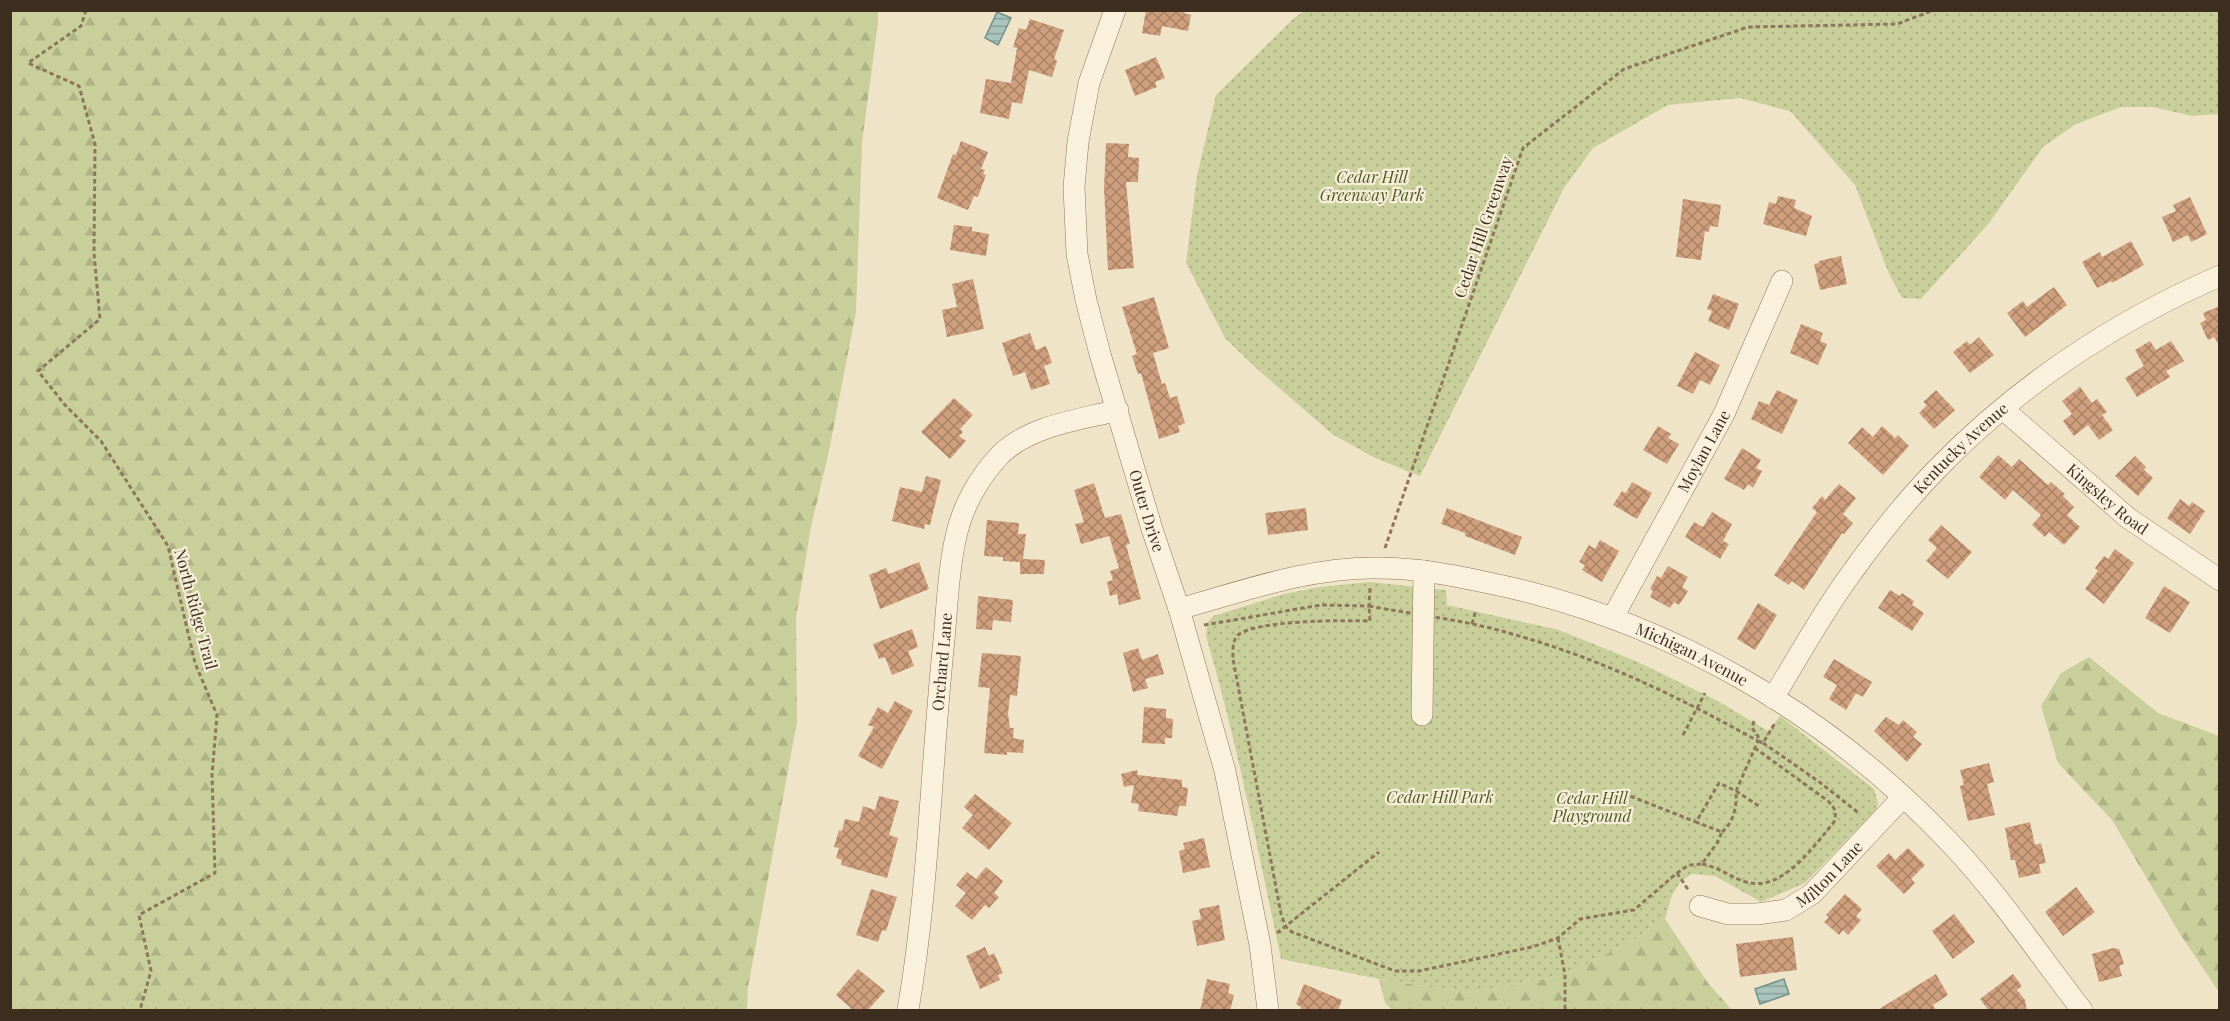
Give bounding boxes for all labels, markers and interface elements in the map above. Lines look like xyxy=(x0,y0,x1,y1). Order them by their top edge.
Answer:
street label: Cedar Hill Greenway xyxy=(1448,153,1517,301)
park label: Cedar Hill Greenway Park xyxy=(1320,166,1424,205)
street label: Kentucky Avenue xyxy=(1908,397,2012,498)
street label: Moylan Lane xyxy=(1672,406,1734,496)
street label: Kingsley Road xyxy=(2063,458,2153,539)
street label: Outer Drive xyxy=(1125,467,1170,554)
street label: North Ridge Trail xyxy=(170,546,223,672)
street label: Orchard Lane xyxy=(927,612,956,712)
street label: Michigan Avenue xyxy=(1633,618,1752,690)
park label: Cedar Hill Park xyxy=(1386,786,1494,807)
park label: Cedar Hill Playground xyxy=(1552,787,1633,826)
street label: Milton Lane xyxy=(1792,836,1867,911)

